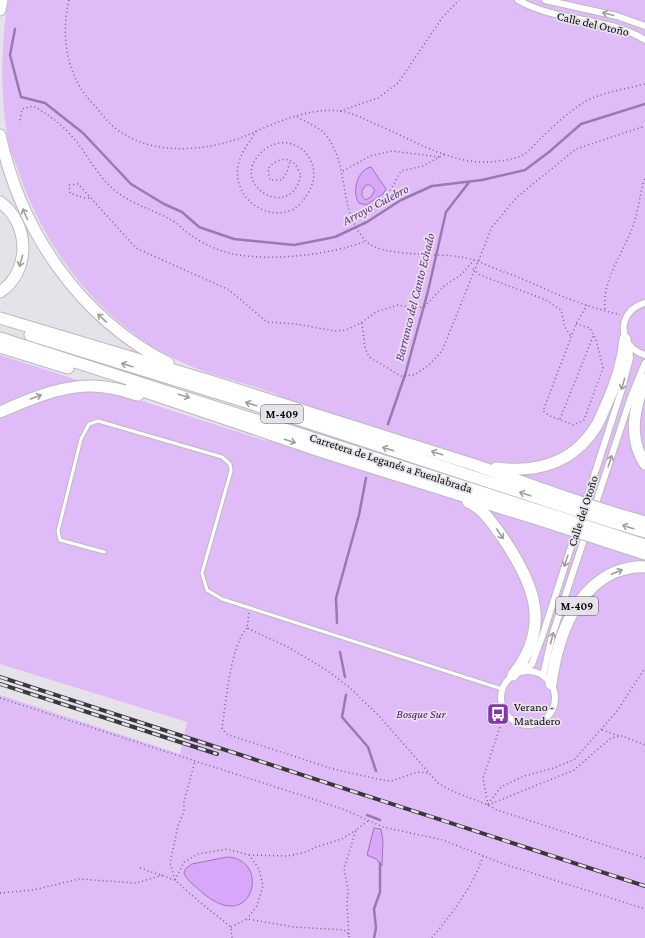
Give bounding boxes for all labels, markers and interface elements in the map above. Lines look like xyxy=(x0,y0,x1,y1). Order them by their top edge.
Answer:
street label: Calle del Otoño xyxy=(556,9,631,39)
one-way arrow xyxy=(602,10,615,17)
water label: Arroyo Culebro xyxy=(339,180,411,229)
one-way arrow xyxy=(21,208,28,220)
water label: Barranco del Canto Echado xyxy=(391,231,438,363)
one-way arrow xyxy=(17,255,24,268)
one-way arrow xyxy=(97,313,107,322)
one-way arrow xyxy=(121,361,134,368)
one-way arrow xyxy=(619,377,626,390)
one-way arrow xyxy=(30,392,42,400)
one-way arrow xyxy=(177,393,190,400)
one-way arrow xyxy=(245,400,258,407)
road number: M-409 xyxy=(261,405,303,423)
street label: Carretera de Leganés a Fuenlabrada xyxy=(308,430,474,496)
one-way arrow xyxy=(283,438,296,445)
one-way arrow xyxy=(382,445,394,453)
one-way arrow xyxy=(432,449,444,457)
one-way arrow xyxy=(606,455,614,467)
street label: Calle del Otoño xyxy=(565,474,601,548)
one-way arrow xyxy=(519,490,532,497)
one-way arrow xyxy=(622,523,635,530)
one-way arrow xyxy=(496,528,504,539)
one-way arrow xyxy=(562,555,570,567)
one-way arrow xyxy=(611,567,623,575)
road number: M-409 xyxy=(556,597,598,615)
one-way arrow xyxy=(549,632,556,645)
place label: Verano - Matadero xyxy=(514,700,561,728)
bus stop icon: Verano - Matadero xyxy=(485,701,511,727)
park label: Bosque Sur xyxy=(396,707,446,721)

